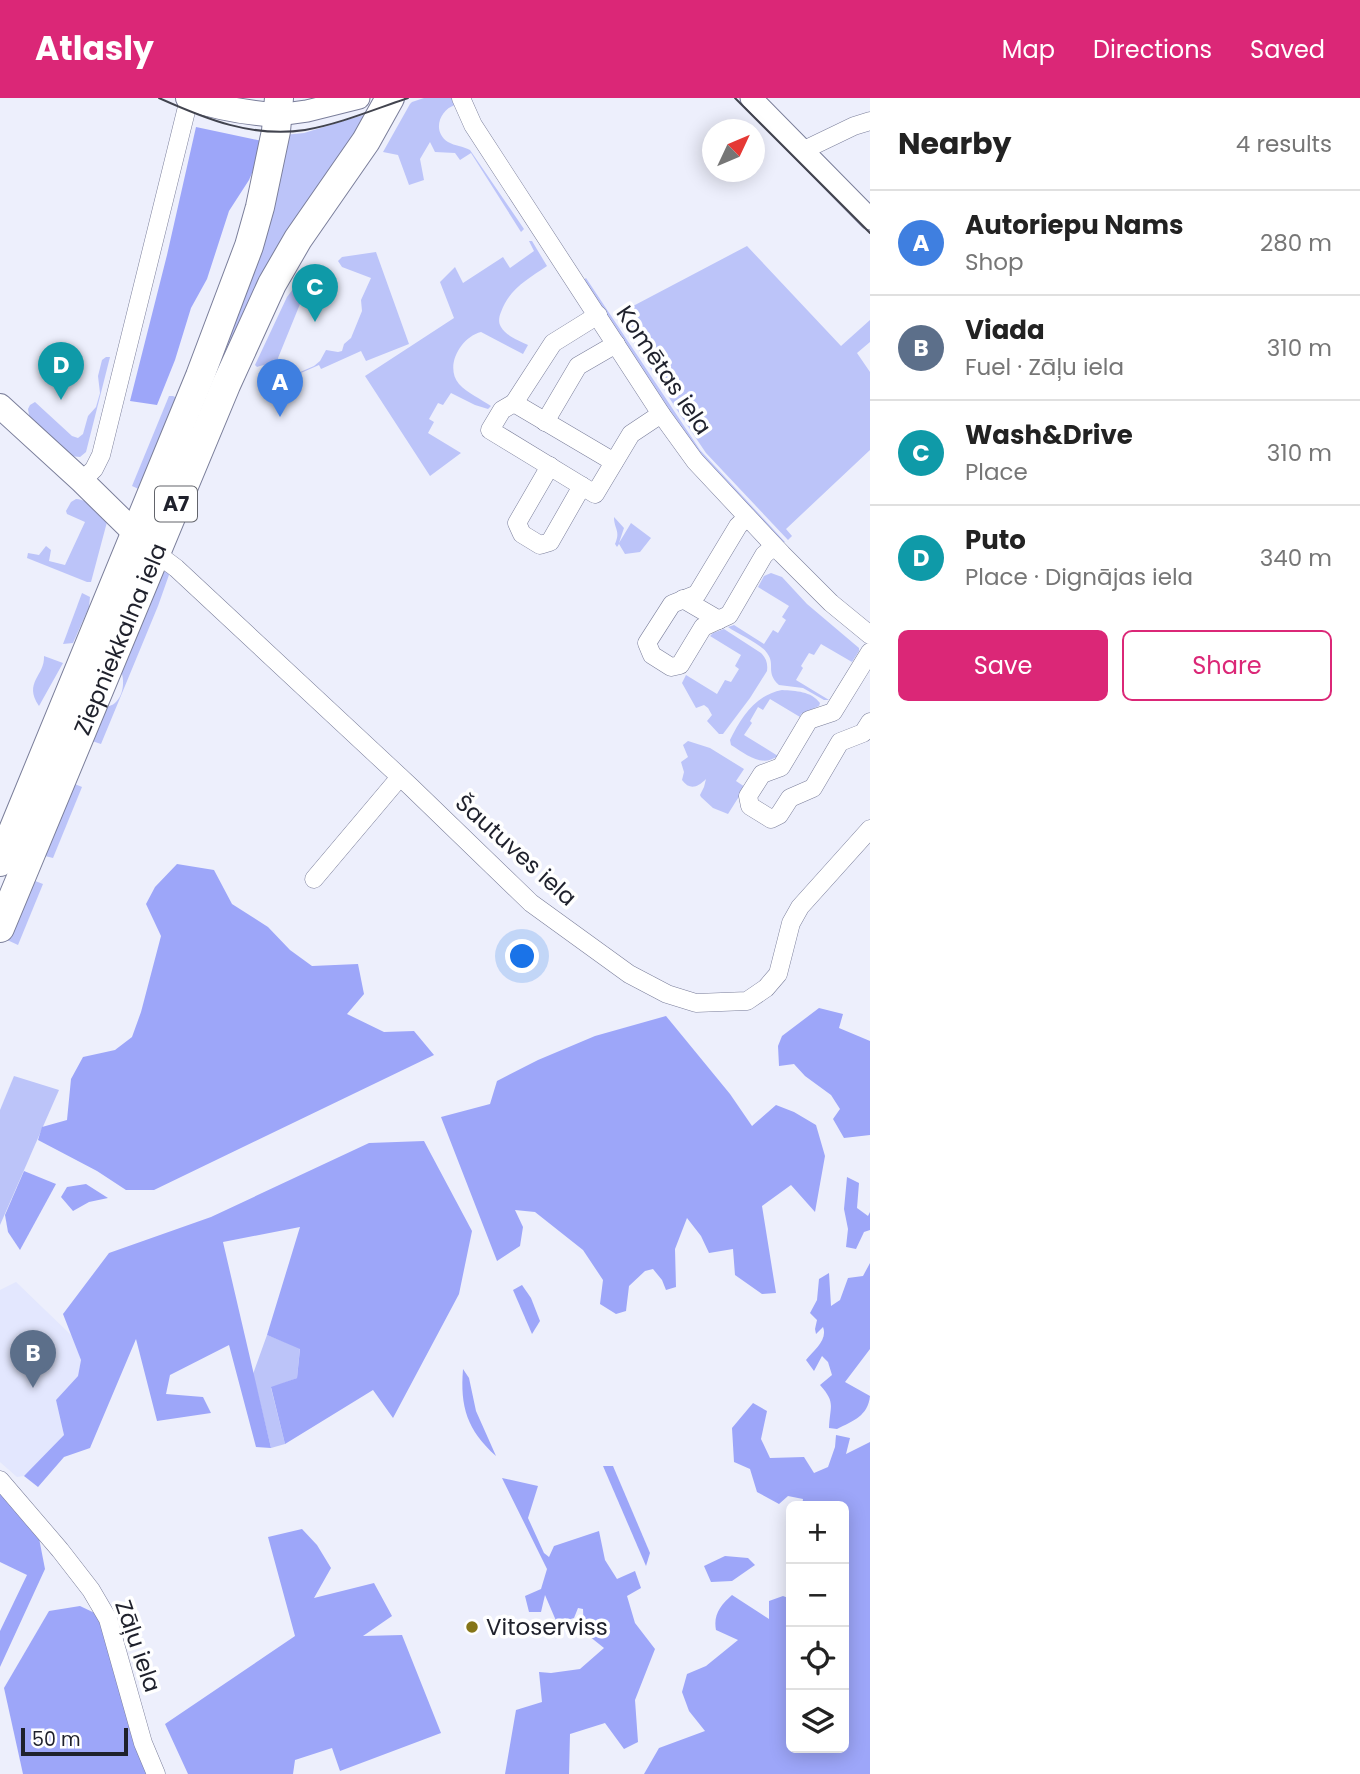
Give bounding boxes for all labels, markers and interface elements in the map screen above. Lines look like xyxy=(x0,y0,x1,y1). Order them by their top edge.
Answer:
text: Atlasly xyxy=(35,25,154,72)
text: Map xyxy=(1002,33,1055,66)
text: Directions xyxy=(1093,33,1212,66)
text: Saved xyxy=(1250,33,1325,66)
north arrow xyxy=(702,119,765,182)
text: Nearby xyxy=(898,122,1012,165)
text: 4 results xyxy=(1236,128,1332,160)
text: Autoriepu Nams xyxy=(965,207,1184,243)
text: A xyxy=(913,227,929,259)
text: 280 m xyxy=(1260,227,1332,259)
text: Shop xyxy=(965,246,1024,278)
pin: C xyxy=(292,264,338,322)
street label: Komētas iela xyxy=(609,299,719,441)
text: Viada xyxy=(965,312,1045,348)
text: B xyxy=(913,332,929,364)
text: 310 m xyxy=(1267,332,1332,364)
pin: D xyxy=(38,342,84,400)
text: Fuel · Zāļu iela xyxy=(965,351,1124,383)
pin: A xyxy=(257,359,303,417)
text: Wash&Drive xyxy=(965,417,1133,453)
text: C xyxy=(912,437,930,469)
text: 310 m xyxy=(1267,437,1332,469)
text: Place xyxy=(965,456,1028,488)
road number: A7 xyxy=(155,486,197,522)
text: Puto xyxy=(965,522,1026,558)
street label: Ziepniekkalna iela xyxy=(66,538,174,740)
text: D xyxy=(913,542,929,574)
text: 340 m xyxy=(1260,542,1332,574)
text: Place · Dignājas iela xyxy=(965,561,1193,593)
button: Save xyxy=(898,630,1108,701)
button: Share xyxy=(1122,630,1332,701)
street label: Šautuves iela xyxy=(448,787,584,913)
your location xyxy=(505,939,539,973)
pin: B xyxy=(10,1330,56,1388)
map controls xyxy=(786,1501,849,1753)
button: + xyxy=(786,1501,849,1564)
button: − xyxy=(786,1564,849,1627)
street label: Zāļu iela xyxy=(107,1596,169,1696)
place label: Vitoserviss xyxy=(486,1611,608,1643)
marker: Vitoserviss xyxy=(464,1619,480,1635)
button: locate xyxy=(786,1627,849,1690)
button: layers xyxy=(786,1690,849,1753)
scale bar xyxy=(21,1725,128,1757)
text: 50 m xyxy=(32,1726,81,1753)

